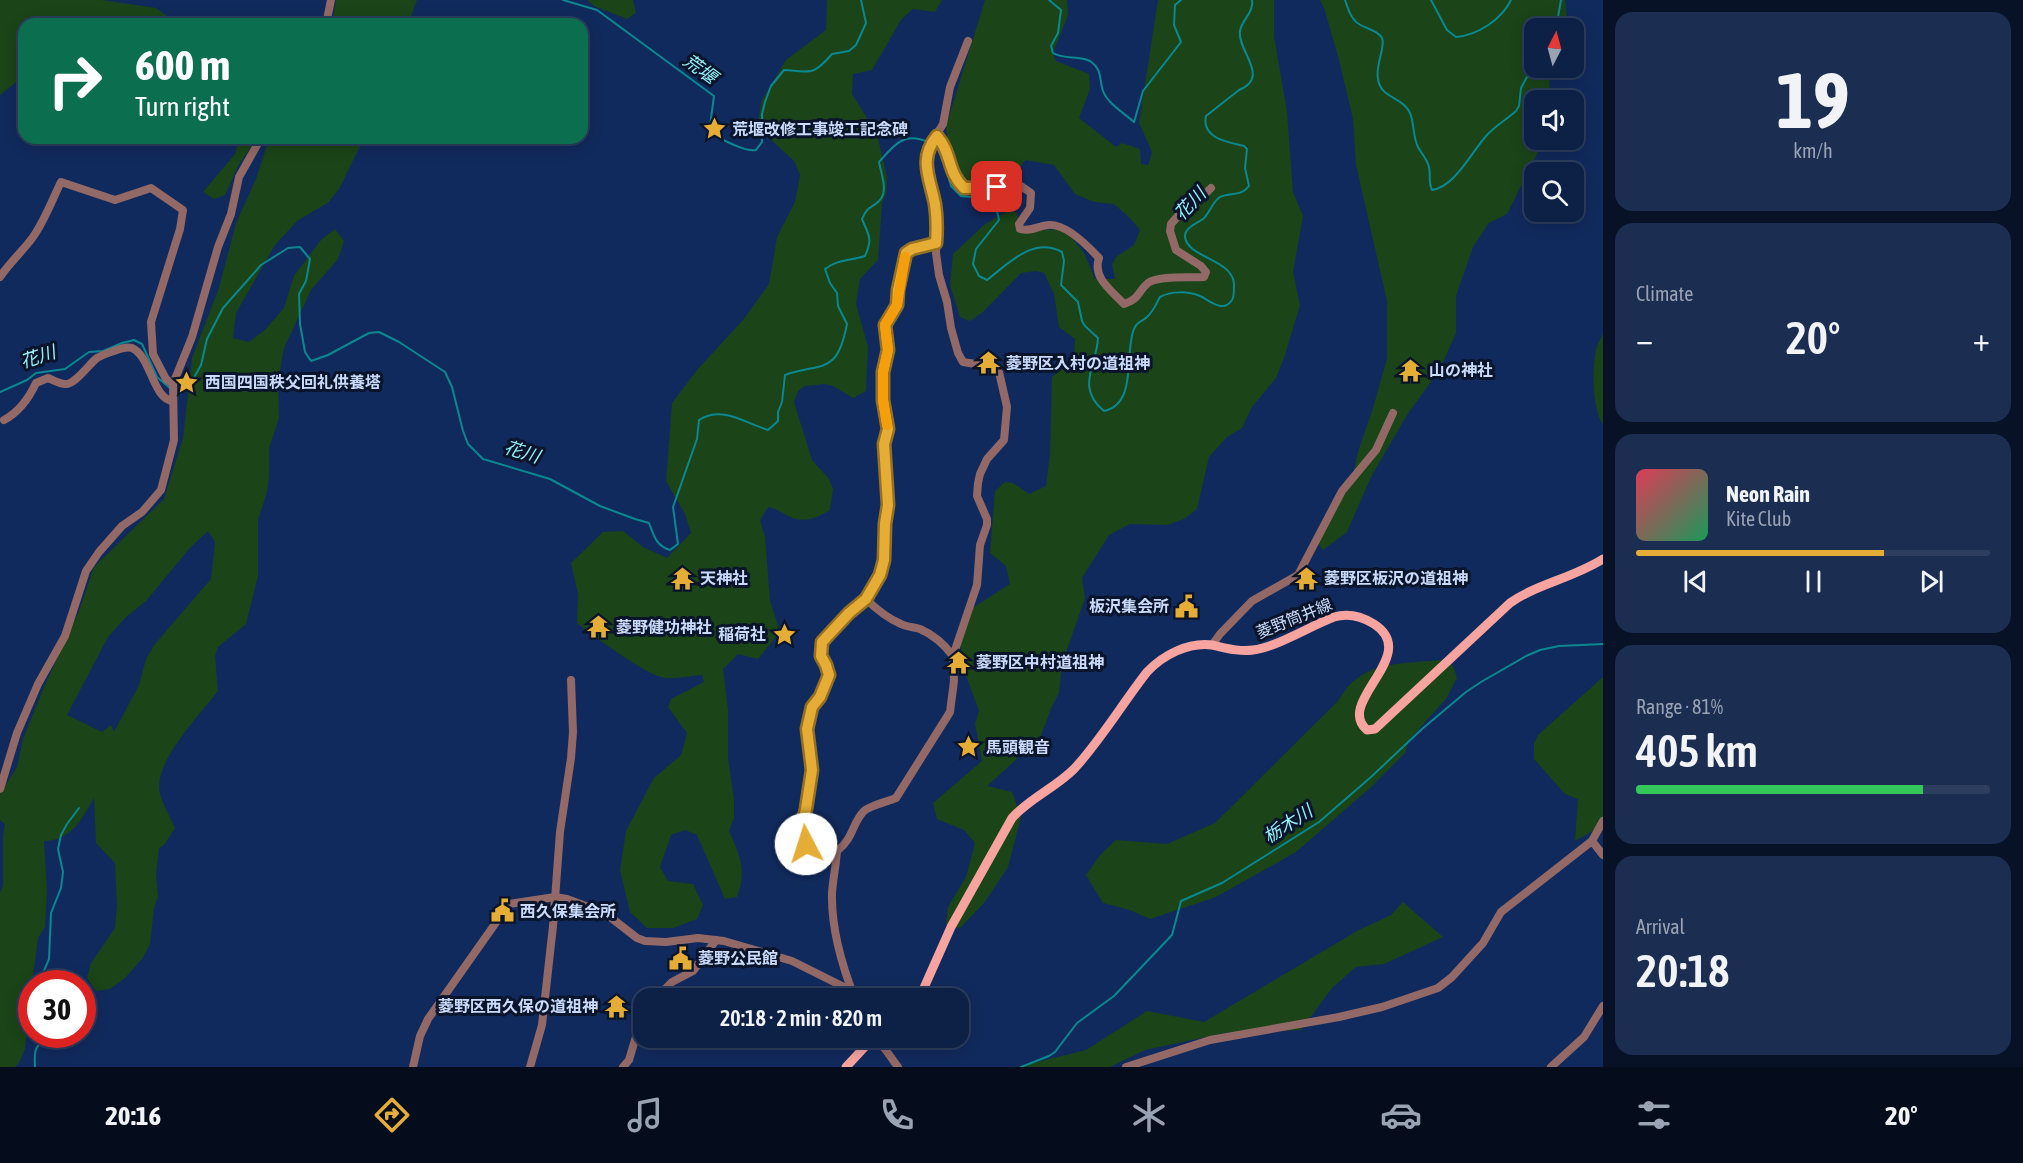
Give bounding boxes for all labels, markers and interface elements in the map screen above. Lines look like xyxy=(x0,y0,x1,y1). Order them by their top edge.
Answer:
north arrow xyxy=(1524,18,1584,78)
map controls xyxy=(1524,18,1584,222)
text: 600 m xyxy=(135,41,230,89)
icon: right xyxy=(36,42,114,120)
water label: 荒堰 xyxy=(680,50,723,89)
text: 19 xyxy=(1776,55,1850,145)
button: sound xyxy=(1524,90,1584,150)
text: Turn right xyxy=(135,91,230,122)
place icon: 荒堰改修工事竣工記念碑 xyxy=(701,116,727,142)
place label: 荒堰改修工事竣工記念碑 xyxy=(732,120,908,138)
text: km/h xyxy=(1793,139,1833,162)
pin xyxy=(971,161,1022,212)
button: search xyxy=(1524,162,1584,222)
icon: arrive xyxy=(980,170,1013,203)
water label: 花川 xyxy=(1170,182,1211,224)
text: Climate xyxy=(1636,282,1693,305)
text: 20° xyxy=(1786,312,1840,364)
text: − xyxy=(1636,320,1653,358)
text: + xyxy=(1973,320,1990,358)
water label: 花川 xyxy=(17,340,60,372)
temple icon: 菱野区入村の道祖神 xyxy=(975,350,1001,376)
place label: 菱野区入村の道祖神 xyxy=(1006,354,1150,372)
temple icon: 山の神社 xyxy=(1398,357,1424,383)
place label: 山の神社 xyxy=(1429,361,1493,379)
place icon: 西国四国秩父回礼供養塔 xyxy=(174,369,200,395)
place label: 西国四国秩父回礼供養塔 xyxy=(205,373,381,391)
water label: 花川 xyxy=(502,436,544,467)
text: Neon Rain xyxy=(1726,481,1810,507)
text: Kite Club xyxy=(1726,507,1791,530)
temple icon: 天神社 xyxy=(669,565,695,591)
temple icon: 菱野区板沢の道祖神 xyxy=(1293,565,1319,591)
icon: previous xyxy=(1679,565,1712,598)
icon: pause xyxy=(1797,565,1830,598)
icon: next xyxy=(1915,565,1948,598)
place label: 天神社 xyxy=(700,569,748,587)
place label: 菱野区板沢の道祖神 xyxy=(1324,569,1468,587)
public building icon: 板沢集会所 xyxy=(1174,593,1200,619)
street label: 菱野筒井線 xyxy=(1254,595,1334,641)
place label: 板沢集会所 xyxy=(1089,597,1169,615)
temple icon: 菱野健功神社 xyxy=(585,614,611,640)
place label: 菱野健功神社 xyxy=(616,618,712,636)
place icon: 稲荷社 xyxy=(771,621,797,647)
place label: 稲荷社 xyxy=(718,625,766,643)
temple icon: 菱野区中村道祖神 xyxy=(945,649,971,675)
place label: 菱野区中村道祖神 xyxy=(976,653,1104,671)
text: Range · 81% xyxy=(1636,695,1723,718)
text: 405 km xyxy=(1636,725,1758,777)
place icon: 馬頭観音 xyxy=(955,734,981,760)
place label: 馬頭観音 xyxy=(986,738,1050,756)
water label: 栃木川 xyxy=(1259,799,1318,847)
position arrow xyxy=(774,812,838,876)
public building icon: 西久保集会所 xyxy=(489,898,515,924)
place label: 西久保集会所 xyxy=(520,902,616,920)
text: Arrival xyxy=(1636,915,1685,938)
public building icon: 菱野公民館 xyxy=(667,945,693,971)
text: 20:18 xyxy=(1636,945,1730,997)
place label: 菱野公民館 xyxy=(698,949,778,967)
speed limit sign: 30 xyxy=(18,970,96,1048)
temple icon: 菱野区西久保の道祖神 xyxy=(603,993,629,1019)
place label: 菱野区西久保の道祖神 xyxy=(438,997,598,1015)
text: 20:18 · 2 min · 820 m xyxy=(720,1005,882,1031)
icon: directions xyxy=(371,1094,413,1136)
icon: music xyxy=(624,1094,666,1136)
icon: phone xyxy=(876,1094,918,1136)
icon: climate xyxy=(1128,1094,1170,1136)
icon: car xyxy=(1380,1094,1422,1136)
icon: filters xyxy=(1633,1094,1675,1136)
text: 20:16 xyxy=(105,1100,161,1131)
text: 20° xyxy=(1885,1100,1918,1131)

